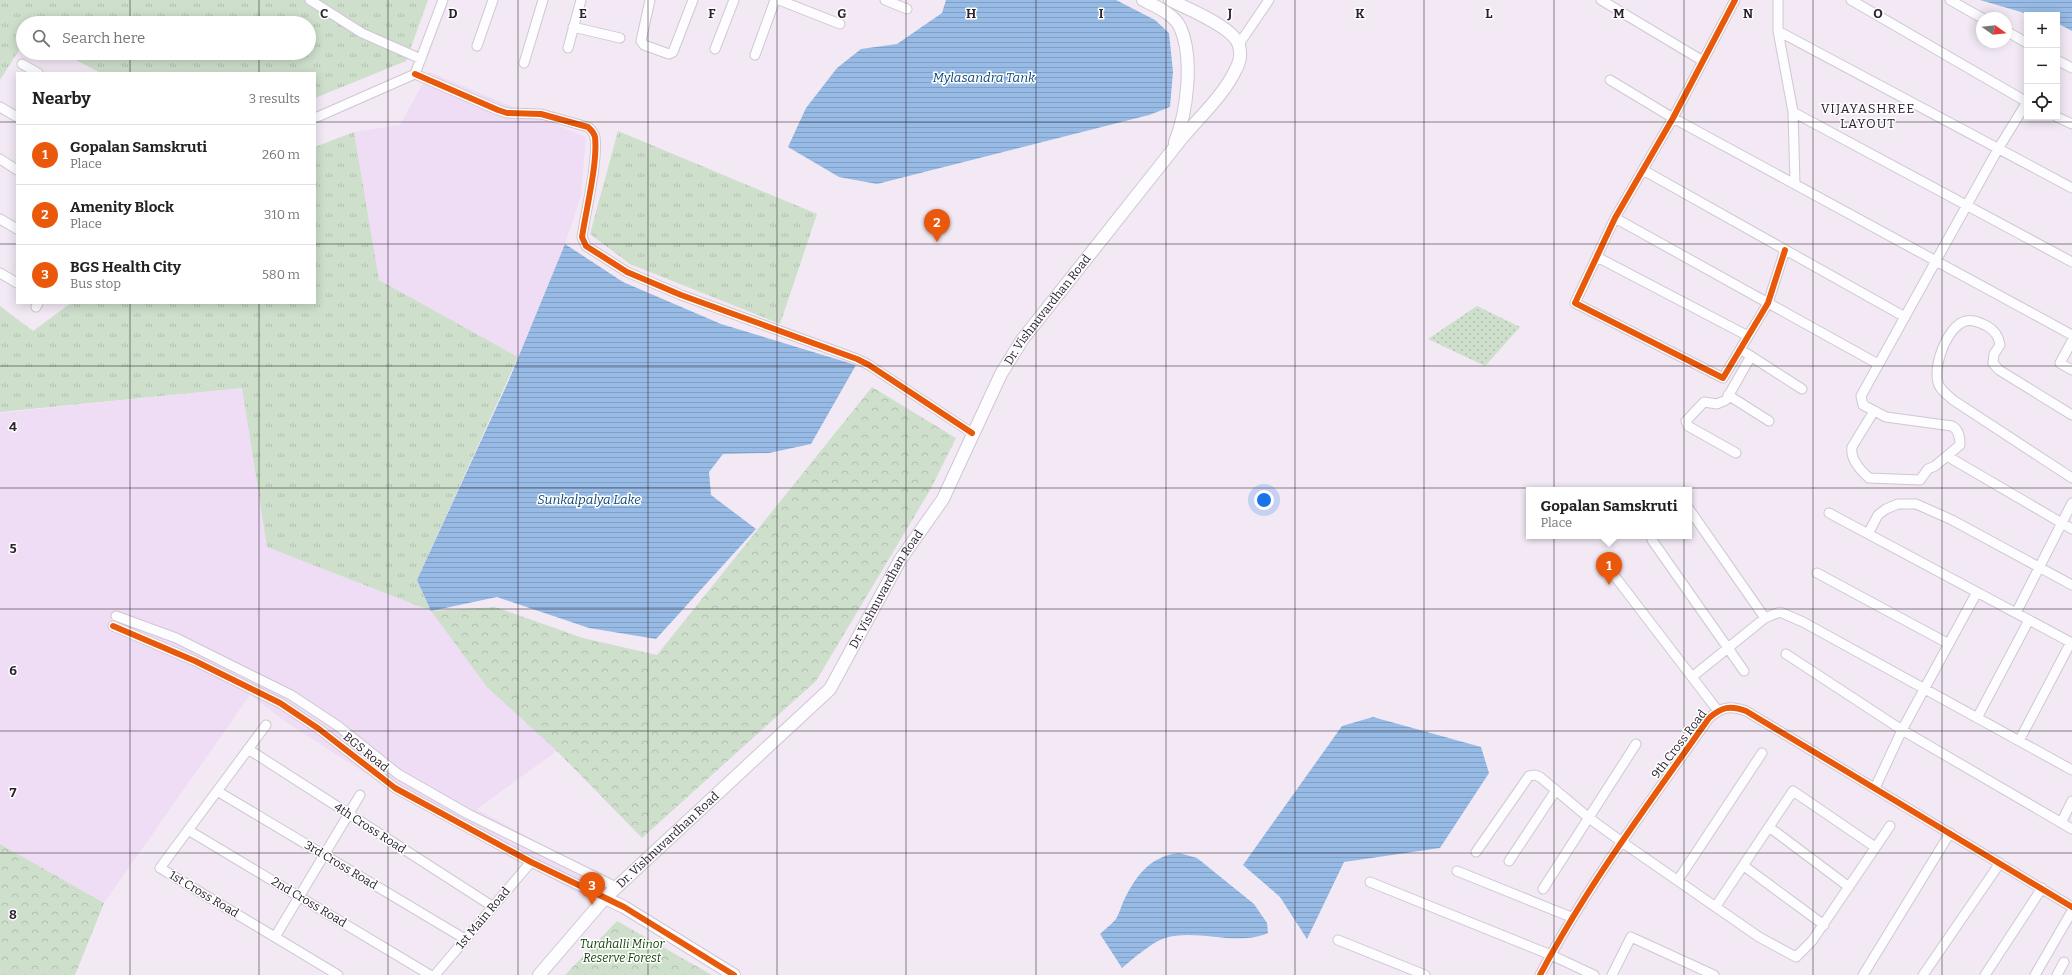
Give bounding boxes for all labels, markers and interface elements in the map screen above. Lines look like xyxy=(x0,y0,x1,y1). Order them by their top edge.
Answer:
text: C xyxy=(320,6,328,21)
text: D xyxy=(448,6,458,21)
text: E xyxy=(579,6,587,21)
text: F xyxy=(708,6,716,21)
text: G xyxy=(837,6,847,21)
text: H xyxy=(966,6,976,21)
text: I xyxy=(1099,6,1104,21)
text: J xyxy=(1227,6,1233,21)
text: K xyxy=(1355,6,1365,21)
text: L xyxy=(1485,6,1493,21)
text: M xyxy=(1613,6,1625,21)
text: N xyxy=(1743,6,1753,21)
text: O xyxy=(1873,6,1883,21)
north arrow xyxy=(1976,12,2012,48)
map controls xyxy=(2024,12,2060,120)
button: + xyxy=(2024,12,2060,48)
search box xyxy=(16,16,316,60)
icon: search xyxy=(30,27,52,49)
text: Search here xyxy=(62,29,145,47)
button: − xyxy=(2024,48,2060,84)
water label: Mylasandra Tank xyxy=(933,70,1036,85)
button: locate xyxy=(2024,84,2060,120)
text: Nearby xyxy=(32,88,91,109)
text: 3 results xyxy=(249,91,300,106)
district label: VIJAYASHREE LAYOUT xyxy=(1821,101,1915,131)
text: Gopalan Samskruti xyxy=(70,138,207,156)
text: 1 xyxy=(42,147,48,162)
text: 260 m xyxy=(262,147,300,162)
text: Place xyxy=(70,156,102,171)
text: Amenity Block xyxy=(70,198,174,216)
text: 2 xyxy=(41,207,49,222)
text: 310 m xyxy=(264,207,300,222)
pin: 2 xyxy=(924,209,950,242)
text: Place xyxy=(70,216,102,231)
street label: Dr. Vishnuvardhan Road xyxy=(1001,252,1094,367)
text: BGS Health City xyxy=(70,258,181,276)
text: 3 xyxy=(41,267,49,282)
text: 580 m xyxy=(262,267,300,282)
text: Bus stop xyxy=(70,276,121,291)
text: 4 xyxy=(9,419,17,434)
popup xyxy=(1526,487,1692,539)
your location xyxy=(1254,490,1274,510)
water label: Sunkalpalya Lake xyxy=(537,492,641,507)
text: Gopalan Samskruti xyxy=(1540,497,1678,515)
text: Place xyxy=(1540,515,1572,530)
street label: Dr. Vishnuvardhan Road xyxy=(846,527,926,651)
text: 5 xyxy=(9,541,17,556)
pin: 1 xyxy=(1596,552,1622,585)
text: 6 xyxy=(9,663,17,678)
street label: 9th Cross Road xyxy=(1649,707,1709,781)
street label: BGS Road xyxy=(341,730,391,774)
text: 7 xyxy=(10,785,17,800)
street label: Dr. Vishnuvardhan Road xyxy=(614,789,722,891)
street label: 4th Cross Road xyxy=(332,800,408,856)
street label: 3rd Cross Road xyxy=(302,838,380,892)
street label: 1st Cross Road xyxy=(167,868,241,920)
pin: 3 xyxy=(579,872,605,905)
street label: 2nd Cross Road xyxy=(269,874,349,930)
street label: 1st Main Road xyxy=(453,884,513,952)
text: 8 xyxy=(9,907,17,922)
park label: Turahalli Minor Reserve Forest xyxy=(580,937,665,965)

